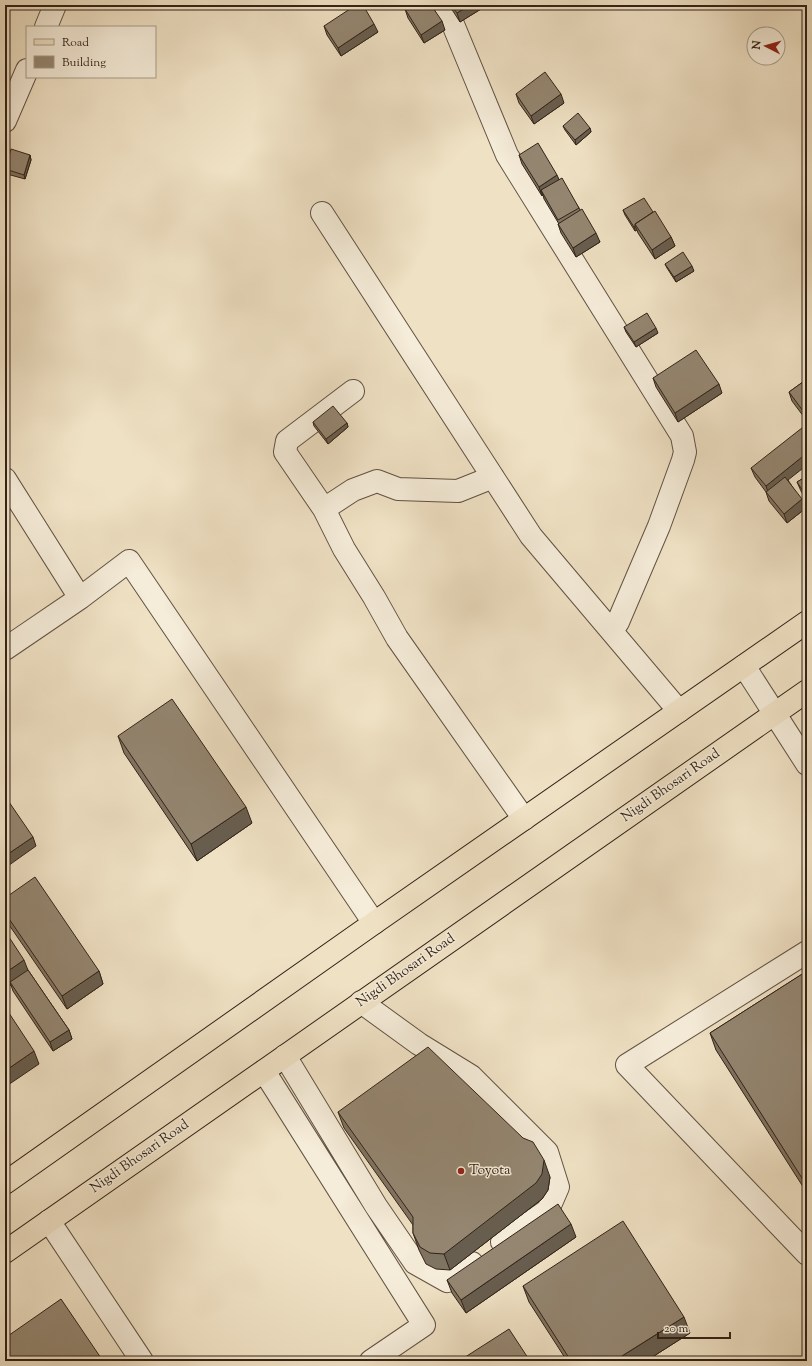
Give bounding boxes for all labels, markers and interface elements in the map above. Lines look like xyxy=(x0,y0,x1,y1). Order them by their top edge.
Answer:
legend xyxy=(26,26,156,78)
north arrow xyxy=(746,26,786,66)
text: Road xyxy=(62,34,89,52)
text: N xyxy=(749,40,765,51)
text: Building xyxy=(62,54,106,72)
street label: Nigdi Bhosari Road xyxy=(618,744,725,828)
street label: Nigdi Bhosari Road xyxy=(353,929,460,1013)
street label: Nigdi Bhosari Road xyxy=(87,1115,194,1199)
place label: Toyota xyxy=(469,1161,511,1181)
marker: Toyota xyxy=(456,1166,466,1176)
scale bar xyxy=(658,1314,730,1340)
text: 20 m xyxy=(664,1320,689,1338)

